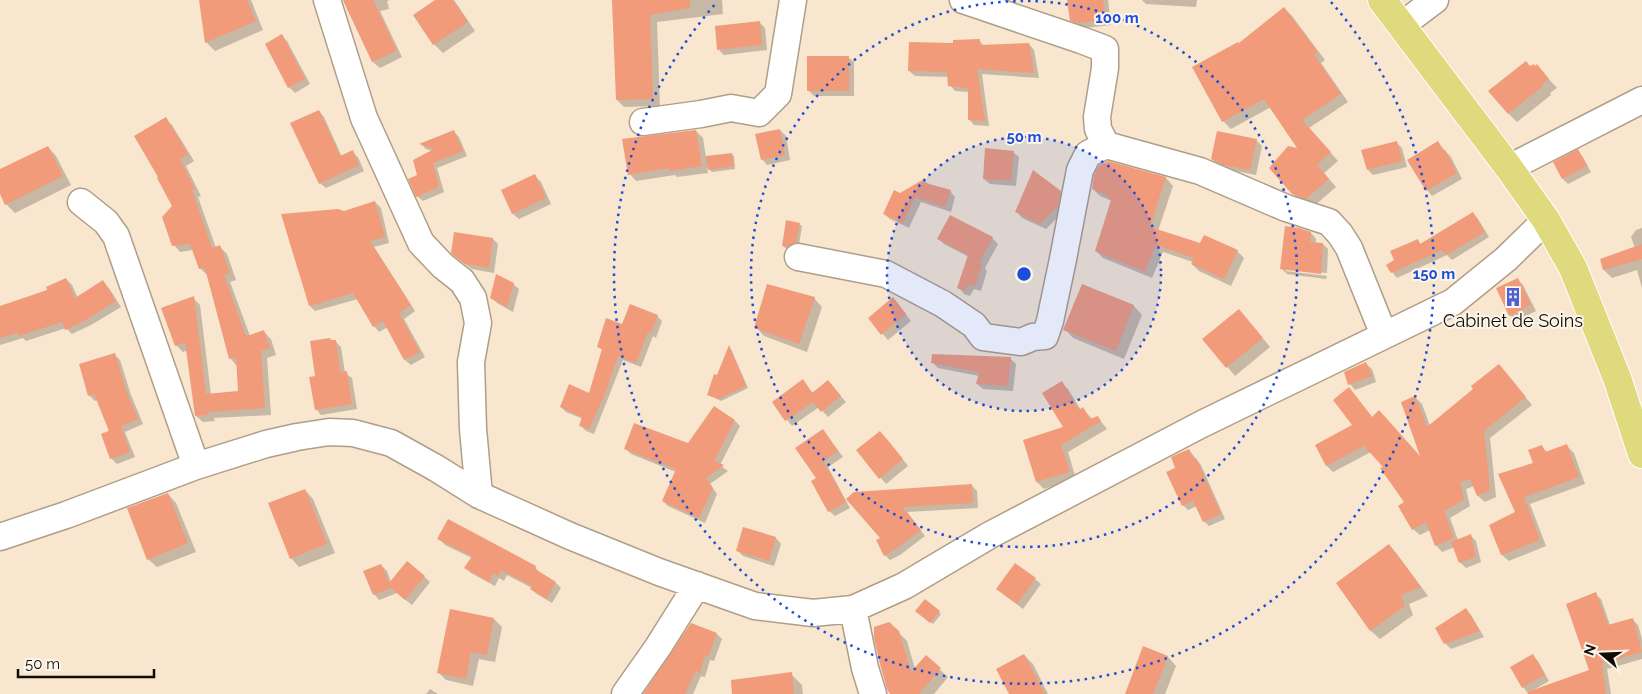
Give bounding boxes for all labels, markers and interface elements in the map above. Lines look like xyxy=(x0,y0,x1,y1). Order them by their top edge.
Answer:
text: 100 m xyxy=(1095,9,1139,27)
text: 50 m xyxy=(1006,128,1042,146)
centre of rings xyxy=(1015,265,1033,283)
text: 150 m xyxy=(1413,265,1455,283)
building icon: Cabinet de Soins xyxy=(1502,286,1524,308)
place label: Cabinet de Soins xyxy=(1443,310,1583,331)
north arrow xyxy=(1577,629,1627,679)
text: N xyxy=(1580,642,1599,657)
scale bar xyxy=(18,646,154,678)
text: 50 m xyxy=(25,655,60,673)

